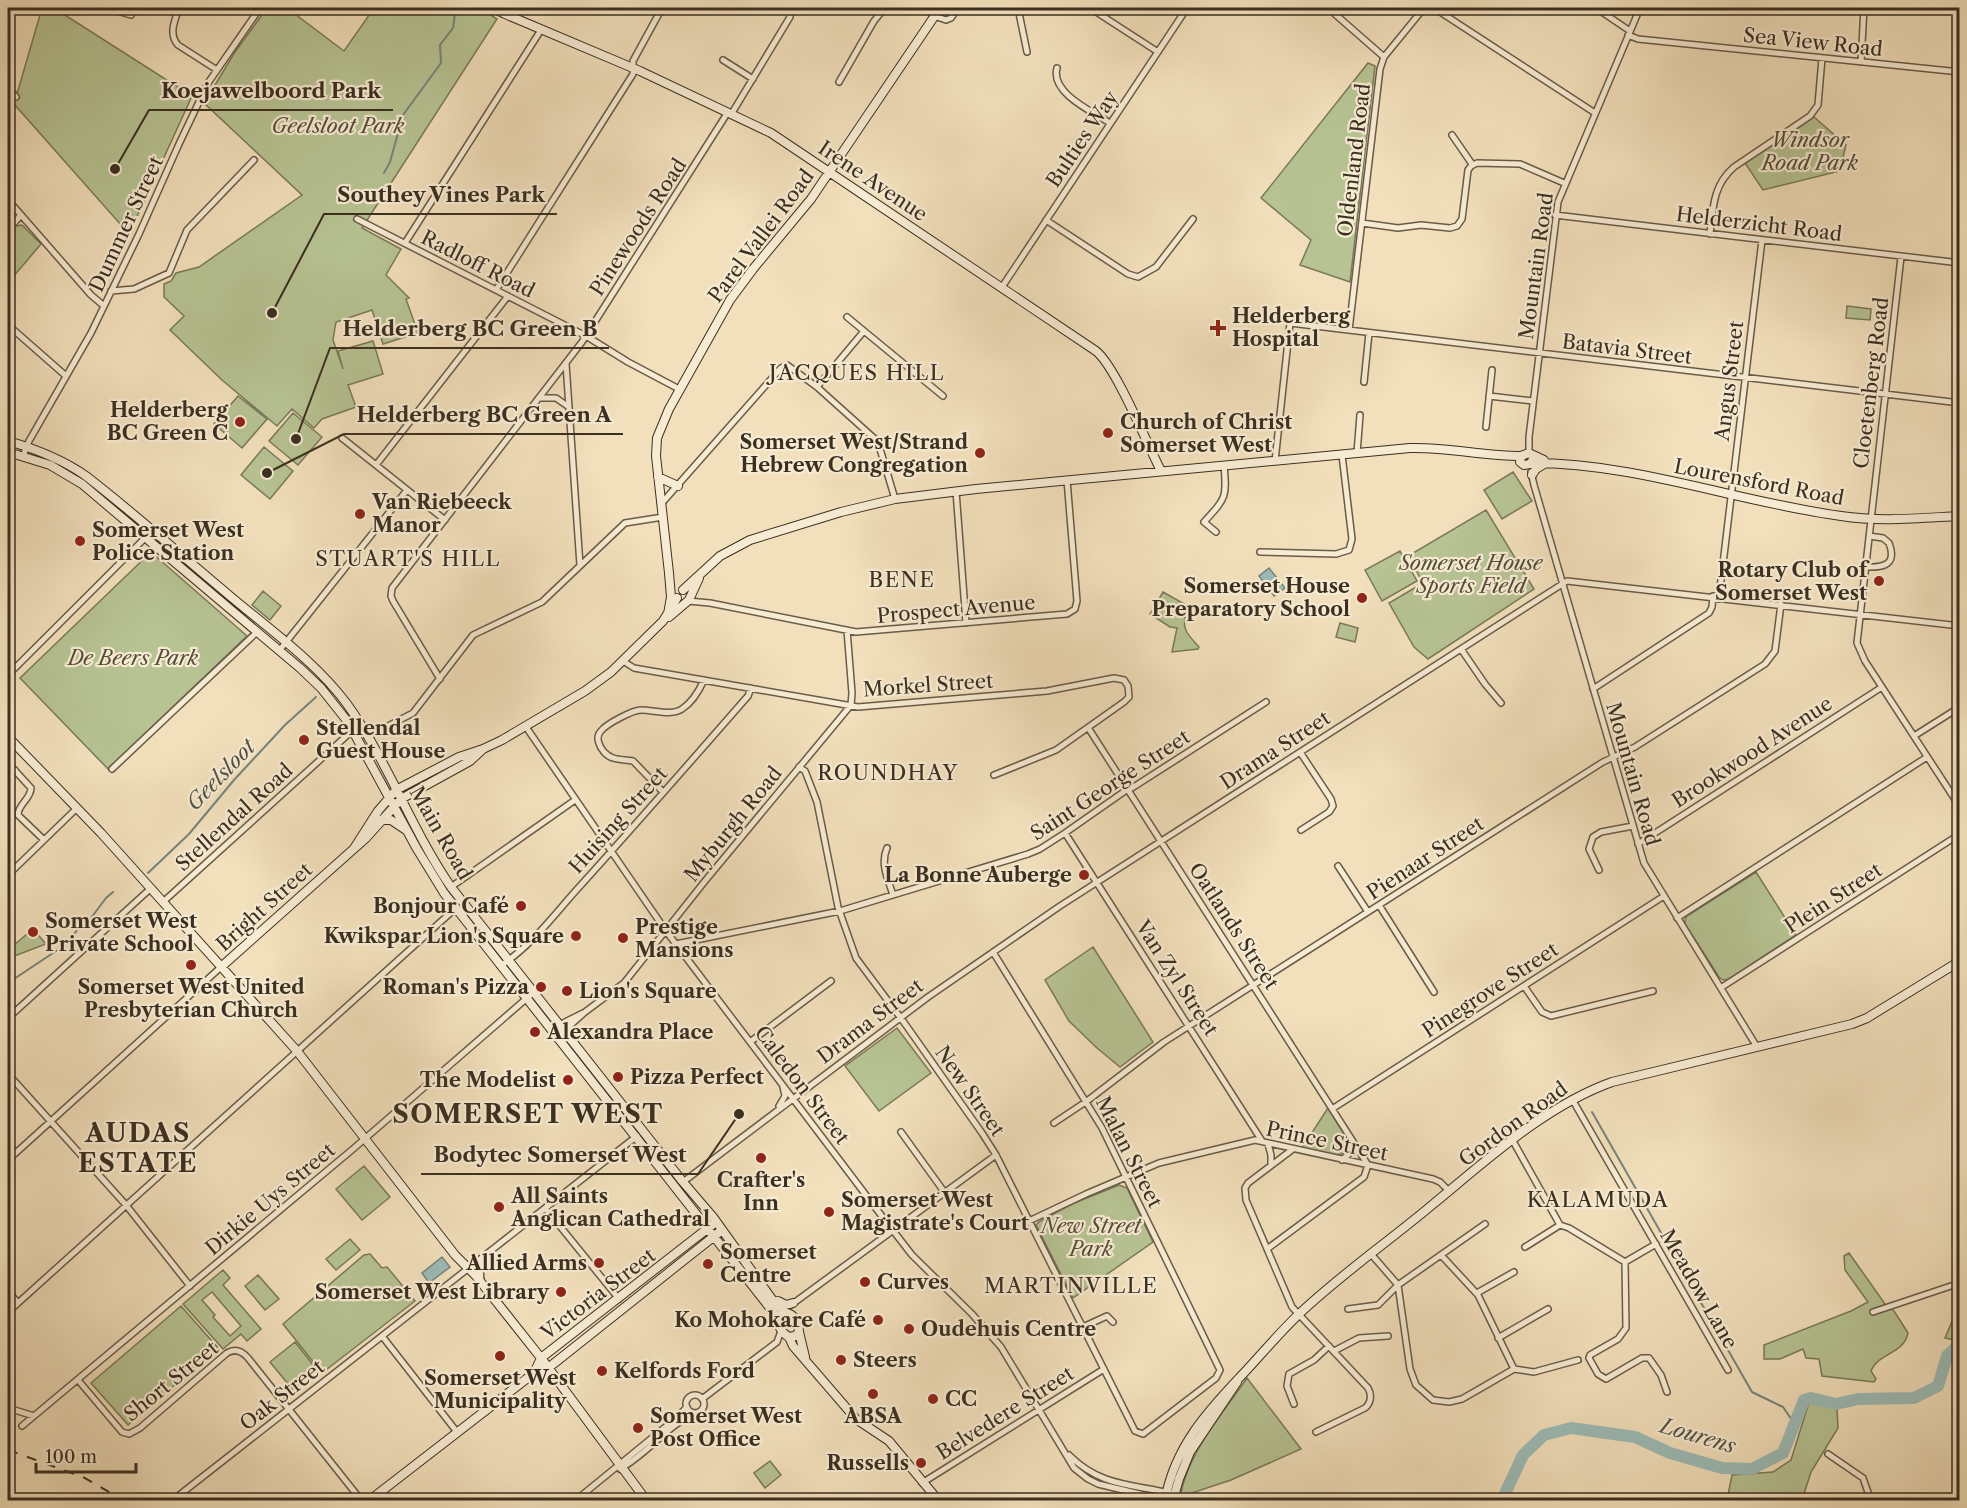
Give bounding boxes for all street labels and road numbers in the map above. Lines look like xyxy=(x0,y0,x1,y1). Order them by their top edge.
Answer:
street label: Sea View Road xyxy=(1742,23,1884,61)
street label: Oldenland Road xyxy=(1333,82,1375,238)
street label: Bulties Way xyxy=(1041,85,1124,192)
street label: Irene Avenue xyxy=(814,136,932,226)
street label: Dummer Street xyxy=(84,152,168,296)
street label: Pinewoods Road xyxy=(585,154,691,300)
street label: Parel Vallei Road xyxy=(703,165,819,307)
street label: Mountain Road xyxy=(1514,191,1558,341)
street label: Helderzicht Road xyxy=(1675,202,1843,246)
street label: Radloff Road xyxy=(417,225,539,303)
street label: Cloetenberg Road xyxy=(1849,296,1893,470)
street label: Angus Street xyxy=(1710,320,1748,443)
street label: Batavia Street xyxy=(1561,329,1693,369)
street label: Lourensford Road xyxy=(1672,454,1846,510)
street label: Prospect Avenue xyxy=(876,590,1036,628)
street label: Morkel Street xyxy=(862,668,994,702)
street label: Brookwood Avenue xyxy=(1667,691,1837,813)
street label: Mountain Road xyxy=(1601,700,1665,848)
street label: Drama Street xyxy=(1216,706,1334,794)
street label: Saint George Street xyxy=(1026,725,1194,845)
street label: Stellendal Road xyxy=(170,758,298,876)
street label: Myburgh Road xyxy=(679,761,787,887)
street label: Huising Street xyxy=(564,762,672,878)
street label: Main Road xyxy=(405,782,477,884)
street label: Pienaar Street xyxy=(1362,811,1488,905)
street label: Bright Street xyxy=(211,858,317,956)
street label: Oatlands Street xyxy=(1184,858,1284,994)
street label: Plein Street xyxy=(1780,858,1886,938)
street label: Van Zyl Street xyxy=(1130,915,1223,1040)
street label: Pinegrove Street xyxy=(1418,937,1562,1043)
street label: Drama Street xyxy=(812,973,928,1069)
street label: Caledon Street xyxy=(750,1021,854,1149)
street label: New Street xyxy=(930,1041,1010,1141)
street label: Gordon Road xyxy=(1454,1077,1572,1171)
street label: Malan Street xyxy=(1091,1092,1167,1212)
street label: Prince Street xyxy=(1264,1116,1390,1166)
street label: Dirkie Uys Street xyxy=(200,1138,340,1260)
street label: Meadow Lane xyxy=(1655,1225,1743,1353)
street label: Victoria Street xyxy=(535,1243,660,1345)
street label: Short Street xyxy=(119,1336,223,1426)
street label: Oak Street xyxy=(235,1355,329,1435)
street label: Belvedere Street xyxy=(932,1361,1078,1465)

